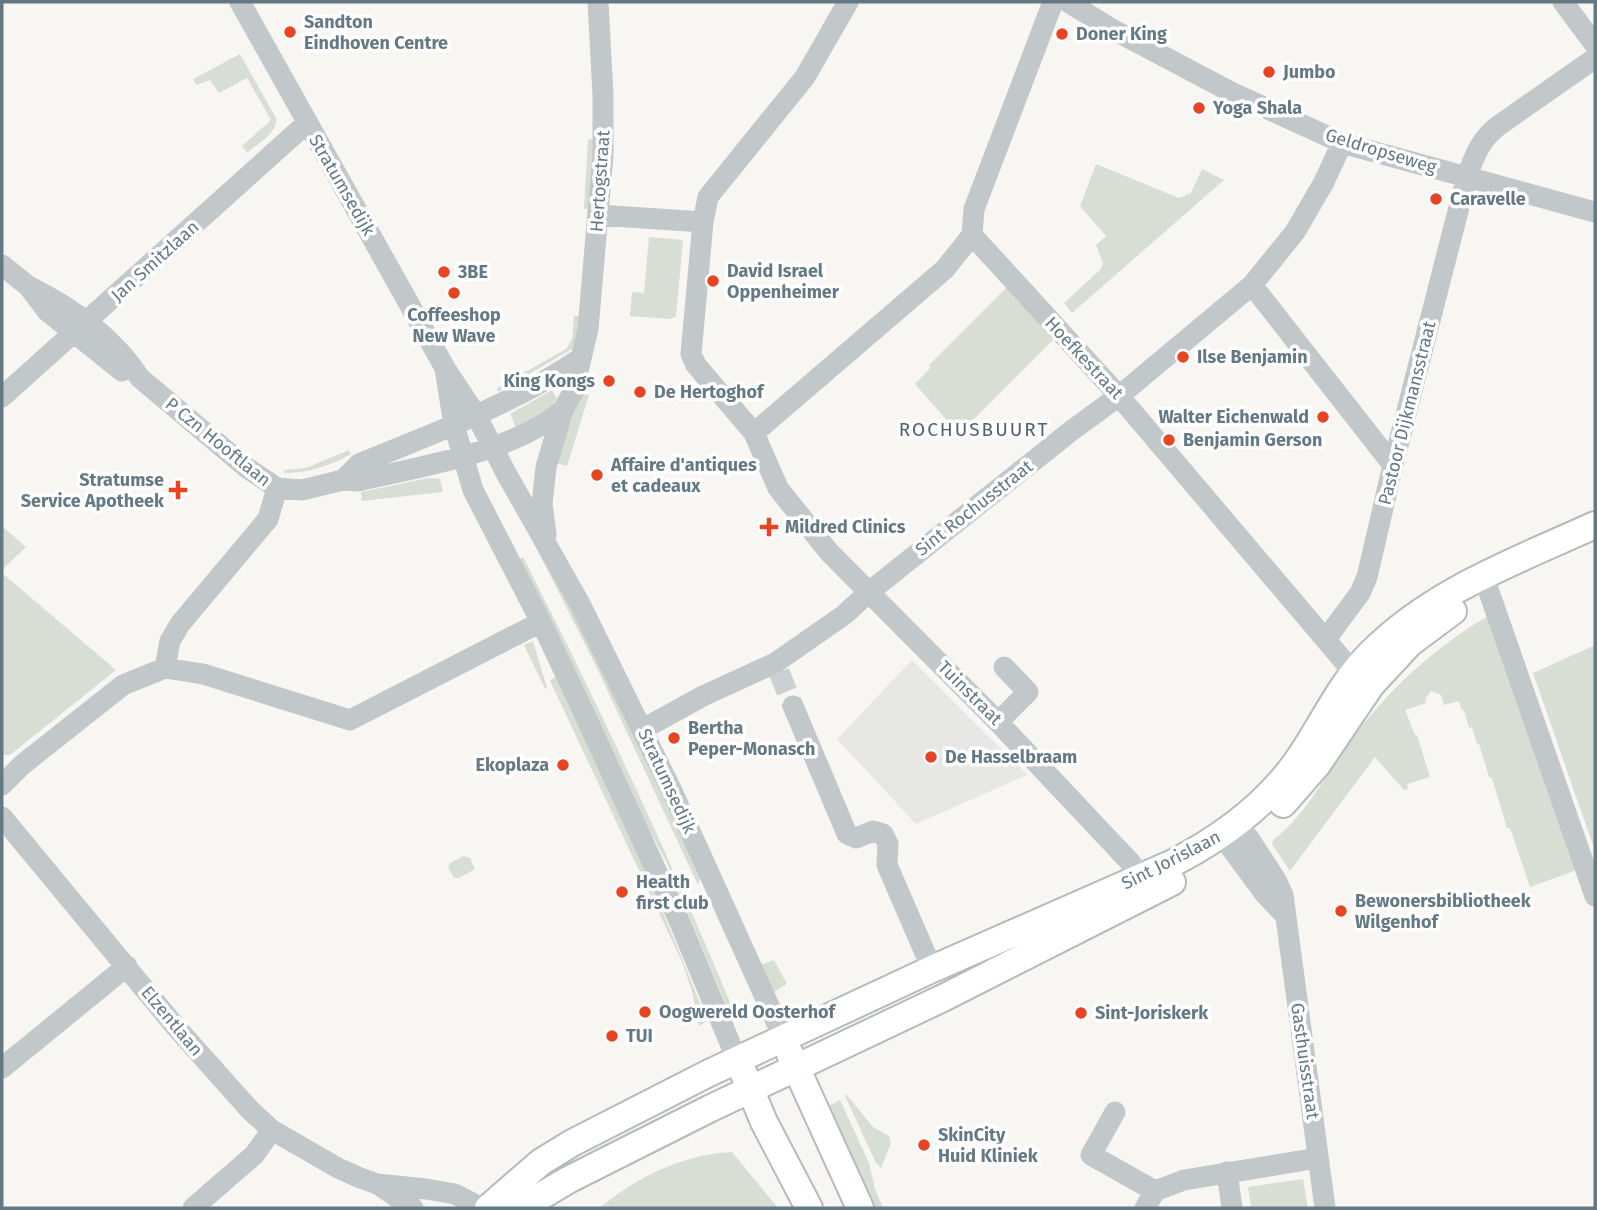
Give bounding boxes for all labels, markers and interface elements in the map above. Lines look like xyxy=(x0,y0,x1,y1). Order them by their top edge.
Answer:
place label: Sandton Eindhoven Centre xyxy=(304,11,448,54)
place label: Doner King xyxy=(1076,23,1167,45)
marker: Sandton Eindhoven Centre xyxy=(282,24,298,40)
marker: Doner King xyxy=(1054,26,1070,42)
place label: Jumbo xyxy=(1282,61,1335,83)
marker: Jumbo xyxy=(1261,64,1277,80)
place label: Yoga Shala xyxy=(1212,97,1302,119)
marker: Yoga Shala xyxy=(1191,100,1207,116)
street label: Geldropseweg xyxy=(1323,124,1440,179)
street label: Hertogstraat xyxy=(585,129,615,233)
street label: Stratumsedijk xyxy=(304,131,380,240)
place label: Caravelle xyxy=(1450,188,1526,210)
marker: Caravelle xyxy=(1428,191,1444,207)
street label: Jan Smitzlaan xyxy=(107,216,203,306)
place label: David Israel Oppenheimer xyxy=(727,260,840,303)
place label: 3BE xyxy=(457,261,488,283)
marker: 3BE xyxy=(436,264,452,280)
marker: David Israel Oppenheimer xyxy=(705,273,721,289)
marker: Coffeeshop New Wave xyxy=(446,285,462,301)
place label: Coffeeshop New Wave xyxy=(407,304,501,347)
street label: Hoefkestraat xyxy=(1040,312,1128,404)
street label: Pastoor Dijkmansstraat xyxy=(1374,318,1441,507)
place label: Ilse Benjamin xyxy=(1197,346,1308,368)
marker: Ilse Benjamin xyxy=(1175,349,1191,365)
place label: King Kongs xyxy=(504,370,595,392)
marker: King Kongs xyxy=(601,373,617,389)
place label: De Hertoghof xyxy=(654,381,765,403)
marker: De Hertoghof xyxy=(632,384,648,400)
street label: P Czn Hooftlaan xyxy=(161,393,275,491)
place label: Walter Eichenwald xyxy=(1158,406,1309,428)
marker: Walter Eichenwald xyxy=(1315,409,1331,425)
district label: ROCHUSBUURT xyxy=(899,418,1049,441)
place label: Benjamin Gerson xyxy=(1183,429,1322,451)
marker: Benjamin Gerson xyxy=(1161,432,1177,448)
place label: Affaire d'antiques et cadeaux xyxy=(610,454,757,497)
street label: Sint Rochusstraat xyxy=(911,455,1037,561)
marker: Affaire d'antiques et cadeaux xyxy=(589,467,605,483)
place label: Stratumse Service Apotheek xyxy=(21,469,165,512)
marker: Stratumse Service Apotheek xyxy=(170,482,186,498)
place label: Mildred Clinics xyxy=(785,516,906,538)
marker: Mildred Clinics xyxy=(759,517,779,537)
street label: Tuinstraat xyxy=(933,656,1007,730)
place label: Bertha Peper-Monasch xyxy=(688,717,815,760)
street label: Stratumsedijk xyxy=(633,725,701,838)
marker: Bertha Peper-Monasch xyxy=(666,730,682,746)
place label: De Hasselbraam xyxy=(945,746,1077,768)
marker: De Hasselbraam xyxy=(923,749,939,765)
place label: Ekoplaza xyxy=(476,754,549,776)
marker: Ekoplaza xyxy=(555,757,571,773)
street label: Sint Jorislaan xyxy=(1118,826,1224,894)
place label: Health first club xyxy=(636,871,709,914)
marker: Health first club xyxy=(614,884,630,900)
place label: Bewonersbibliotheek Wilgenhof xyxy=(1355,890,1532,933)
marker: Bewonersbibliotheek Wilgenhof xyxy=(1333,903,1349,919)
street label: Elzentlaan xyxy=(136,982,208,1060)
place label: Oogwereld Oosterhof xyxy=(659,1001,837,1023)
street label: Gasthuisstraat xyxy=(1286,1001,1324,1121)
place label: Sint-Joriskerk xyxy=(1095,1002,1209,1024)
marker: Oogwereld Oosterhof xyxy=(637,1004,653,1020)
marker: Sint-Joriskerk xyxy=(1073,1005,1089,1021)
place label: TUI xyxy=(626,1025,653,1047)
marker: TUI xyxy=(604,1028,620,1044)
place label: SkinCity Huid Kliniek xyxy=(938,1124,1039,1167)
marker: SkinCity Huid Kliniek xyxy=(916,1137,932,1153)

